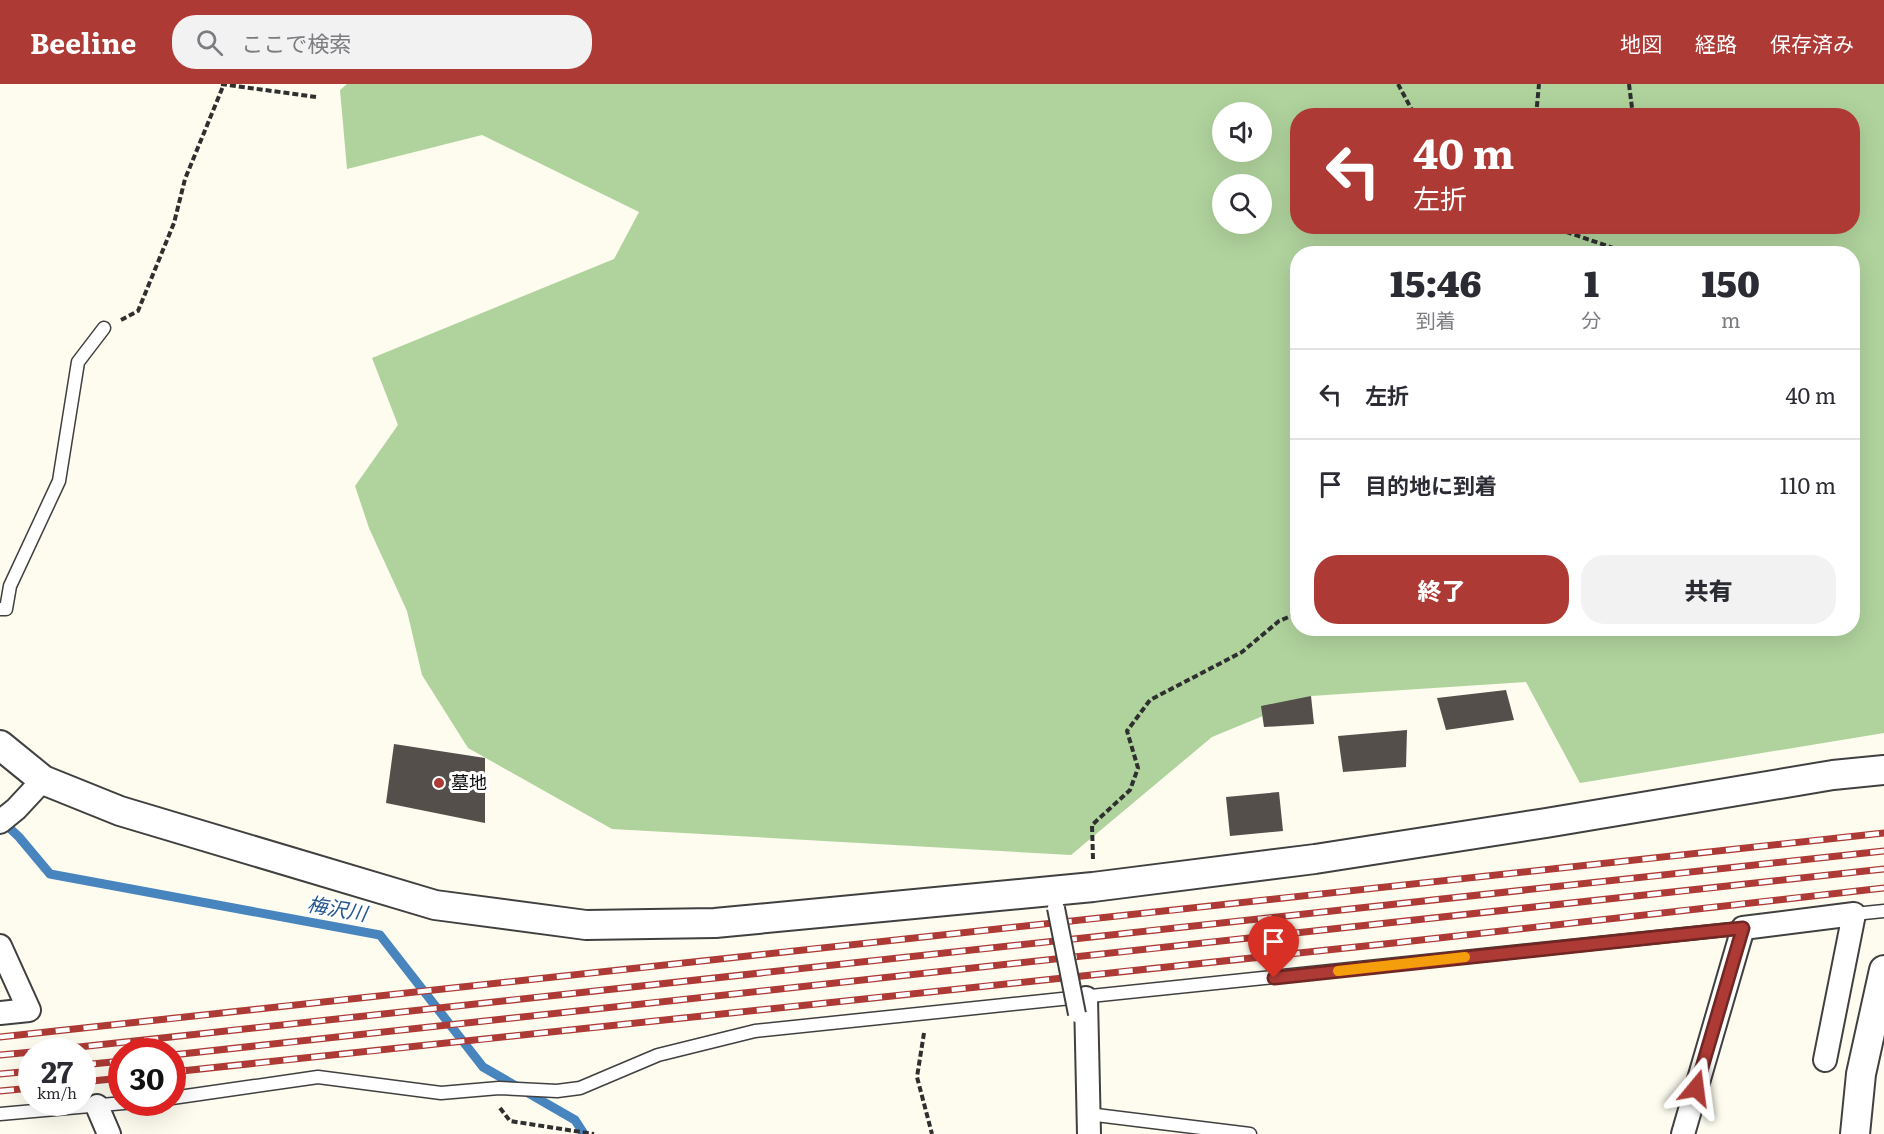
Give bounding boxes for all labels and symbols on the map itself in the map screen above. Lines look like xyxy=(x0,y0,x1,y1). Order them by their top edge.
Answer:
place label: 墓地 xyxy=(451,768,487,795)
marker: 墓地 xyxy=(432,776,446,790)
water label: 梅沢川 xyxy=(305,887,371,927)
pin xyxy=(1248,916,1299,978)
speed limit sign: 30 xyxy=(108,1038,186,1116)
position arrow xyxy=(1664,1056,1728,1120)

